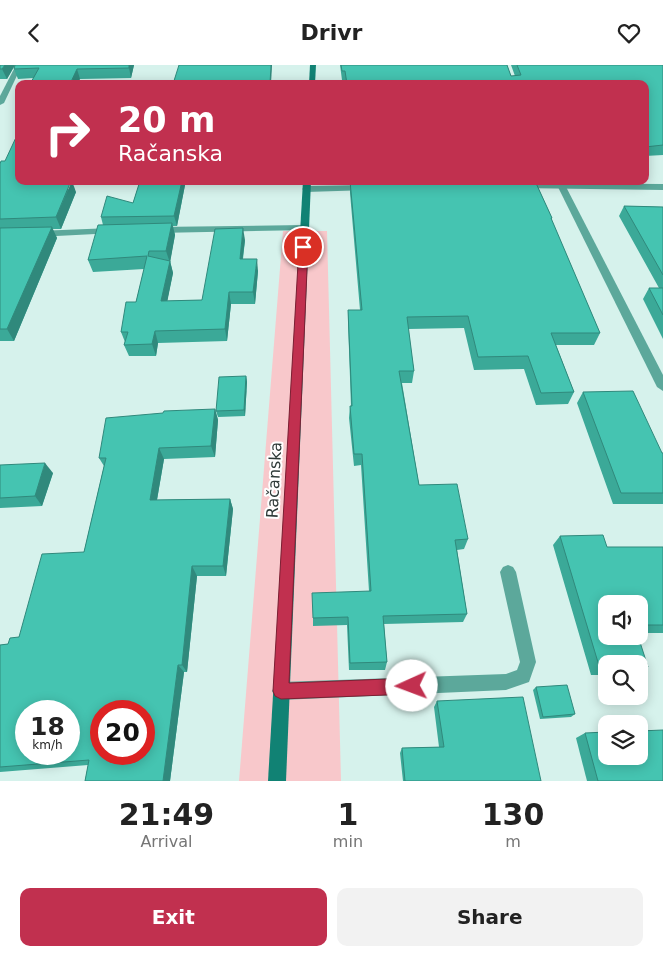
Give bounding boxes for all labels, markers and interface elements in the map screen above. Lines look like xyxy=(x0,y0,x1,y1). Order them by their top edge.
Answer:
icon: back xyxy=(20,19,48,47)
icon: heart xyxy=(615,19,643,47)
text: Drivr xyxy=(301,20,362,45)
icon: right xyxy=(35,100,100,165)
text: 20 m xyxy=(118,100,215,140)
text: Račanska xyxy=(118,141,223,166)
pin xyxy=(282,226,324,268)
icon: arrive xyxy=(289,233,317,261)
street label: Račanska xyxy=(263,441,285,519)
map controls xyxy=(598,595,648,765)
button: sound xyxy=(598,595,648,645)
button: search xyxy=(598,655,648,705)
position arrow xyxy=(385,659,437,711)
speed limit sign: 20 xyxy=(90,700,155,765)
text: 18 xyxy=(30,712,65,741)
button: layers xyxy=(598,715,648,765)
text: km/h xyxy=(32,738,63,752)
text: 21:49 xyxy=(119,797,214,832)
text: 1 xyxy=(337,797,358,832)
text: 130 xyxy=(482,797,544,832)
text: Arrival xyxy=(140,832,192,851)
text: min xyxy=(333,832,363,851)
text: m xyxy=(505,832,521,851)
button: Exit xyxy=(20,888,327,946)
button: Share xyxy=(337,888,643,946)

